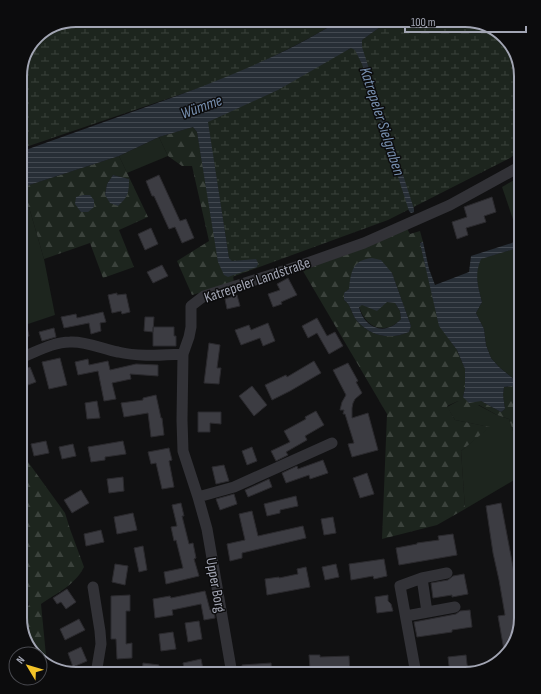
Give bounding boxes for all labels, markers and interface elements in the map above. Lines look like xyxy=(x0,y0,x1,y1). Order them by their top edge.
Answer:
scale bar xyxy=(405,8,526,34)
text: 100 m xyxy=(411,15,436,30)
water label: Katrepeler Sielgraben xyxy=(355,65,408,178)
water label: Wümme xyxy=(178,91,225,124)
street label: Katrepeler Landstraße xyxy=(202,253,313,308)
street label: Upper Borg xyxy=(201,556,230,614)
north arrow xyxy=(8,646,48,686)
text: N xyxy=(14,654,28,666)

